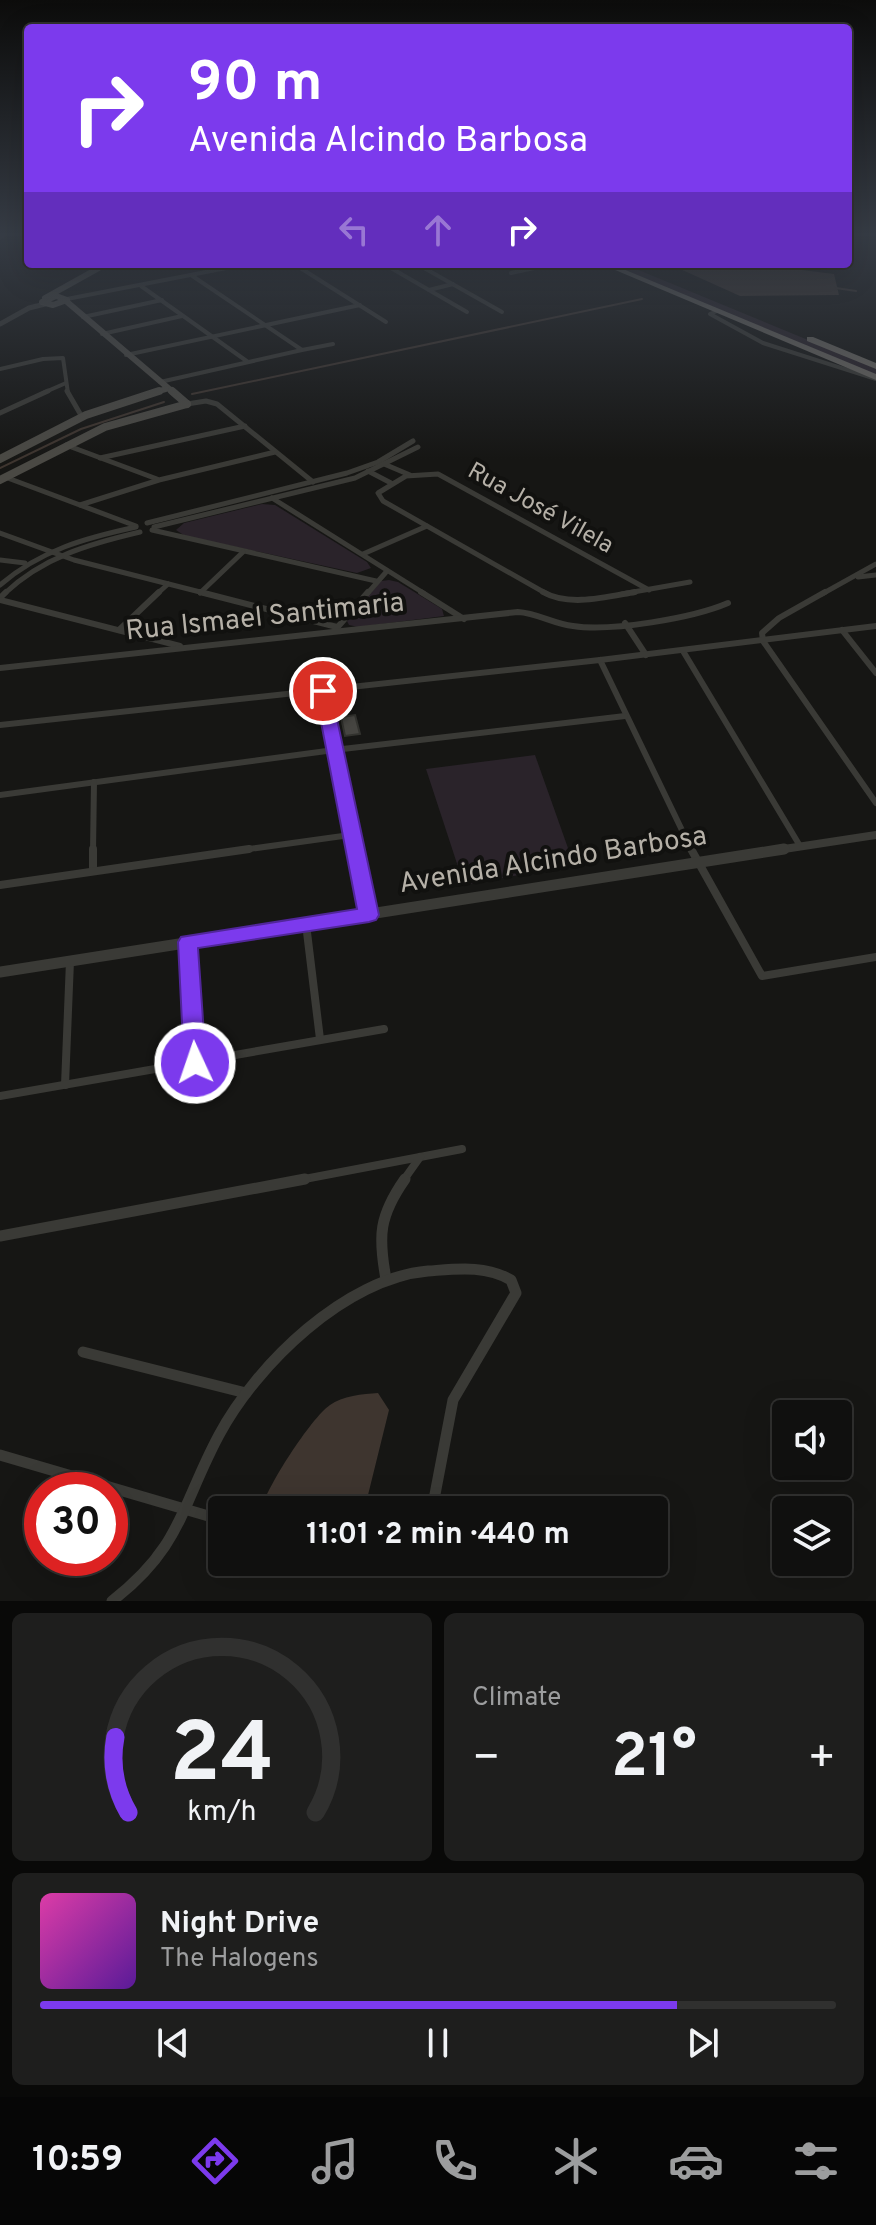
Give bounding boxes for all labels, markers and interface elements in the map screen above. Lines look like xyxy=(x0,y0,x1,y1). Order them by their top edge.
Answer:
text: 90 m xyxy=(188,50,323,120)
icon: right xyxy=(56,56,160,160)
text: Avenida Alcindo Barbosa xyxy=(188,119,588,165)
icon: left xyxy=(332,208,376,252)
icon: ahead xyxy=(416,208,460,252)
icon: right xyxy=(500,208,544,252)
street label: Rua José Vilela xyxy=(462,457,618,561)
street label: Rua Ismael Santimaria xyxy=(124,585,406,651)
pin xyxy=(289,657,357,725)
icon: arrive xyxy=(301,669,345,713)
street label: Avenida Alcindo Barbosa xyxy=(397,819,709,903)
position arrow xyxy=(153,1021,237,1105)
map controls xyxy=(772,1400,852,1576)
button: sound xyxy=(772,1400,852,1480)
speed limit sign: 30 xyxy=(24,1472,128,1576)
button: layers xyxy=(772,1496,852,1576)
text: 11:01 · 2 min · 440 m xyxy=(306,1517,570,1554)
text: Climate xyxy=(472,1682,561,1715)
text: 24 xyxy=(170,1706,274,1811)
text: 21° xyxy=(611,1722,697,1798)
text: − xyxy=(472,1732,500,1788)
text: + xyxy=(808,1732,836,1788)
text: km/h xyxy=(187,1795,257,1831)
text: Night Drive xyxy=(160,1906,319,1943)
text: The Halogens xyxy=(160,1943,319,1976)
icon: previous xyxy=(151,2021,195,2065)
icon: pause xyxy=(416,2021,460,2065)
icon: next xyxy=(681,2021,725,2065)
icon: directions xyxy=(187,2133,243,2189)
icon: music xyxy=(307,2133,363,2189)
icon: phone xyxy=(427,2133,483,2189)
icon: climate xyxy=(548,2133,604,2189)
icon: car xyxy=(668,2133,724,2189)
icon: filters xyxy=(788,2133,844,2189)
text: 10:59 xyxy=(32,2138,123,2184)

